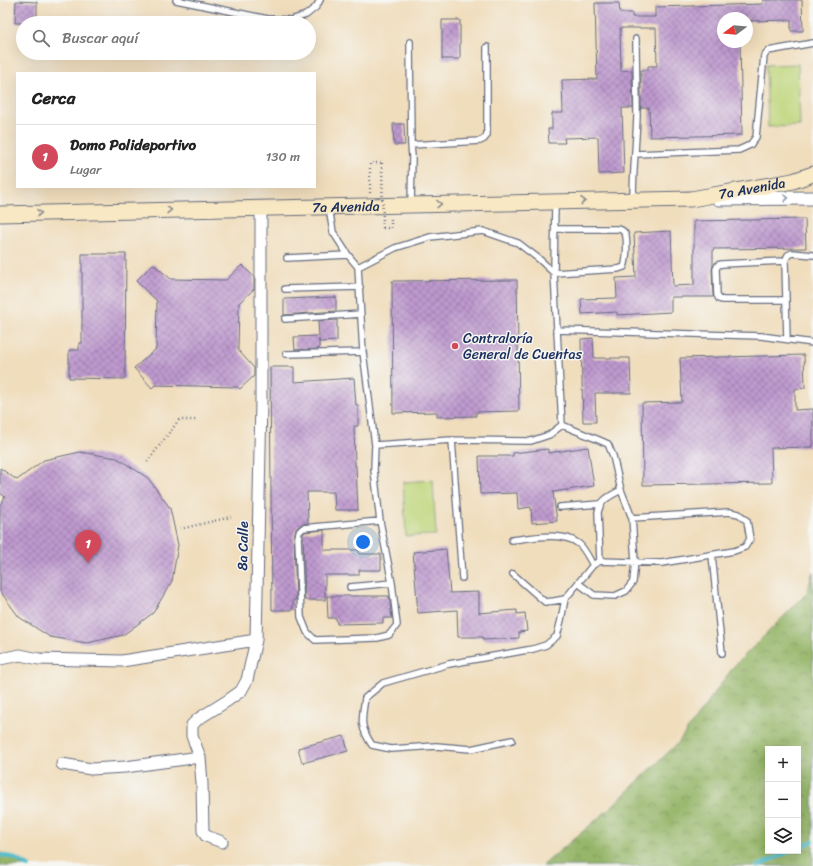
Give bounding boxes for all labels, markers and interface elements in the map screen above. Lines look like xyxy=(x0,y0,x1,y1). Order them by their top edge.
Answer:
north arrow xyxy=(717,12,753,48)
search box xyxy=(16,16,316,60)
text: Buscar aquí xyxy=(62,25,139,51)
icon: search xyxy=(30,27,52,49)
text: Cerca xyxy=(32,83,75,113)
text: Domo Polideportivo xyxy=(70,132,196,158)
text: 1 xyxy=(42,145,48,168)
text: 130 m xyxy=(266,145,300,168)
text: Lugar xyxy=(70,158,101,181)
street label: 7a Avenida xyxy=(717,170,787,206)
street label: 7a Avenida xyxy=(312,193,380,220)
one-way arrow xyxy=(783,194,789,202)
one-way arrow xyxy=(580,197,586,205)
one-way arrow xyxy=(436,200,442,209)
one-way arrow xyxy=(166,206,172,215)
one-way arrow xyxy=(36,209,42,218)
place label: Contraloría General de Cuentas xyxy=(463,326,582,367)
marker: Contraloría General de Cuentas xyxy=(450,341,460,351)
street label: 8a Calle xyxy=(230,521,256,571)
pin: 1 xyxy=(75,530,101,563)
your location xyxy=(353,532,373,552)
map controls xyxy=(765,746,801,854)
button: + xyxy=(765,746,801,782)
button: − xyxy=(765,782,801,818)
button: layers xyxy=(765,818,801,854)

